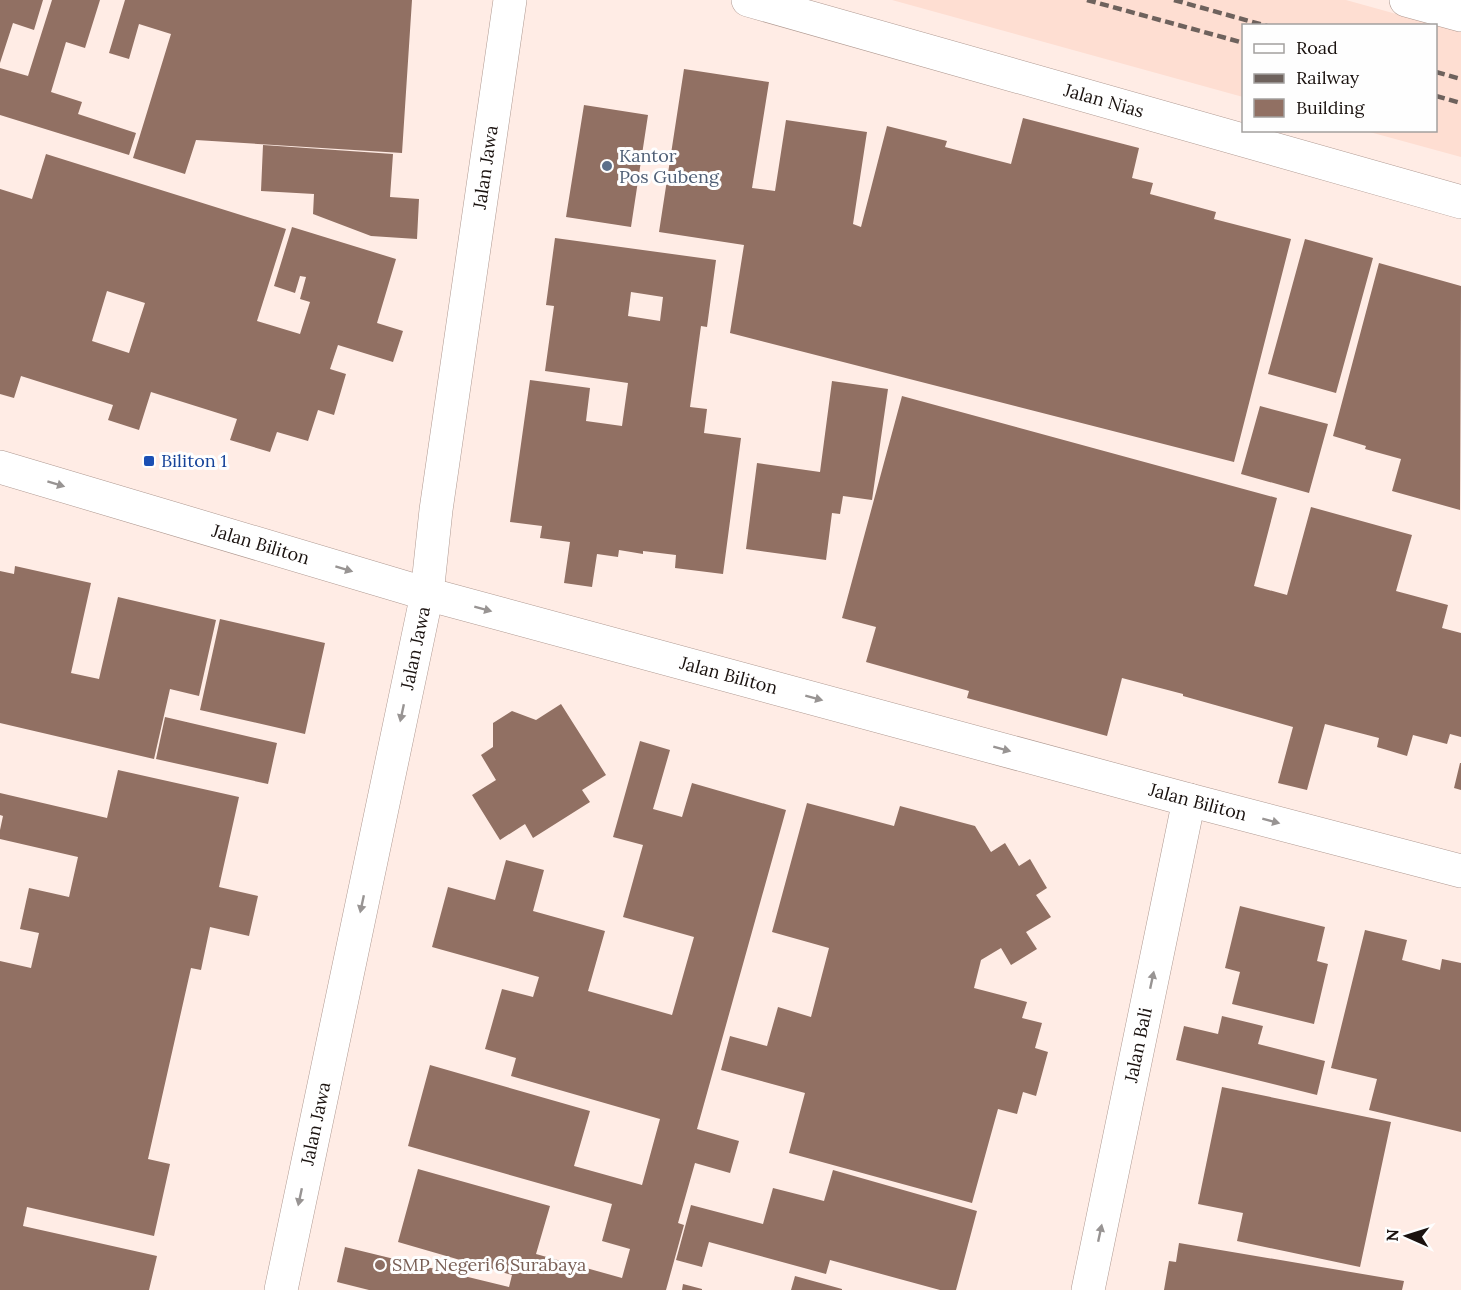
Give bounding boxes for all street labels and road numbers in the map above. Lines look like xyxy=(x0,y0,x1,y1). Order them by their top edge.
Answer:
street label: Jalan Nias xyxy=(1061,78,1147,123)
street label: Jalan Jawa xyxy=(468,124,503,212)
street label: Jalan Biliton xyxy=(208,518,312,569)
street label: Jalan Jawa xyxy=(395,604,435,693)
street label: Jalan Biliton xyxy=(676,651,780,699)
street label: Jalan Biliton xyxy=(1146,777,1250,826)
street label: Jalan Bali xyxy=(1119,1005,1157,1086)
street label: Jalan Jawa xyxy=(295,1080,335,1168)

